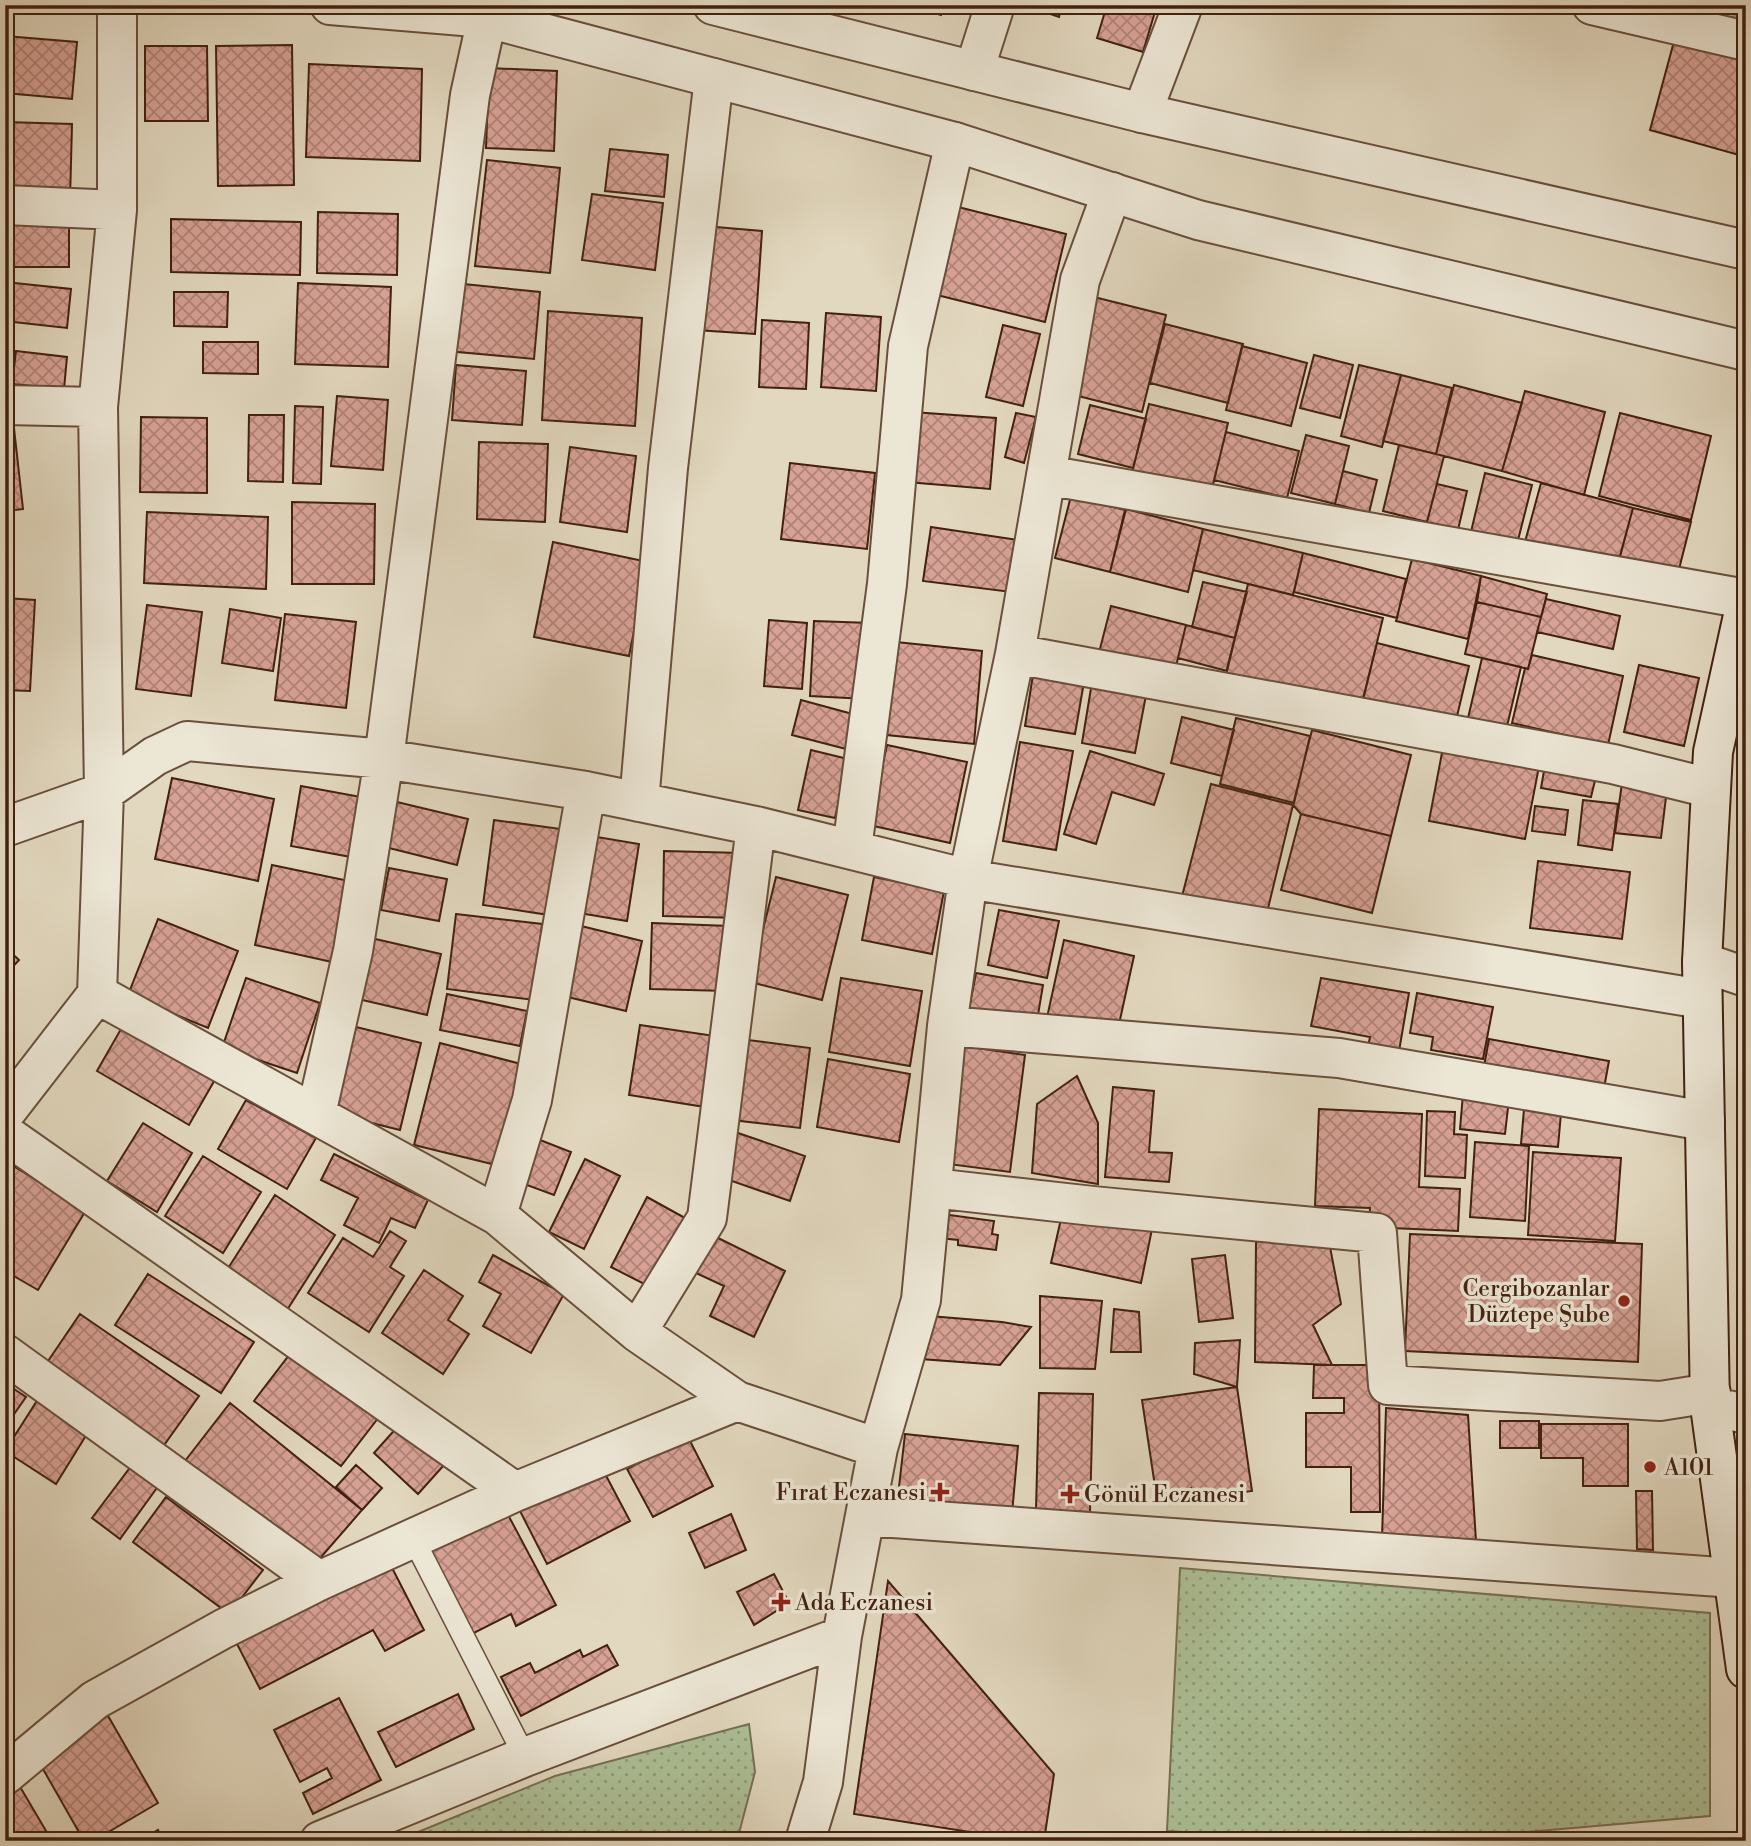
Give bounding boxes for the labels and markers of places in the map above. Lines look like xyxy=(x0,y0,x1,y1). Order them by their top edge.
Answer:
place label: Cergibozanlar Düztepe Şube xyxy=(1463,1275,1610,1329)
marker: Cergibozanlar Düztepe Şube xyxy=(1616,1293,1632,1309)
place label: A101 xyxy=(1663,1454,1713,1482)
marker: A101 xyxy=(1642,1459,1658,1475)
place label: Fırat Eczanesi xyxy=(776,1479,926,1507)
place label: Gönül Eczanesi xyxy=(1084,1481,1245,1509)
marker: Fırat Eczanesi xyxy=(932,1484,948,1500)
marker: Gönül Eczanesi xyxy=(1062,1486,1078,1502)
place label: Ada Eczanesi xyxy=(794,1589,933,1617)
marker: Ada Eczanesi xyxy=(773,1594,789,1610)

